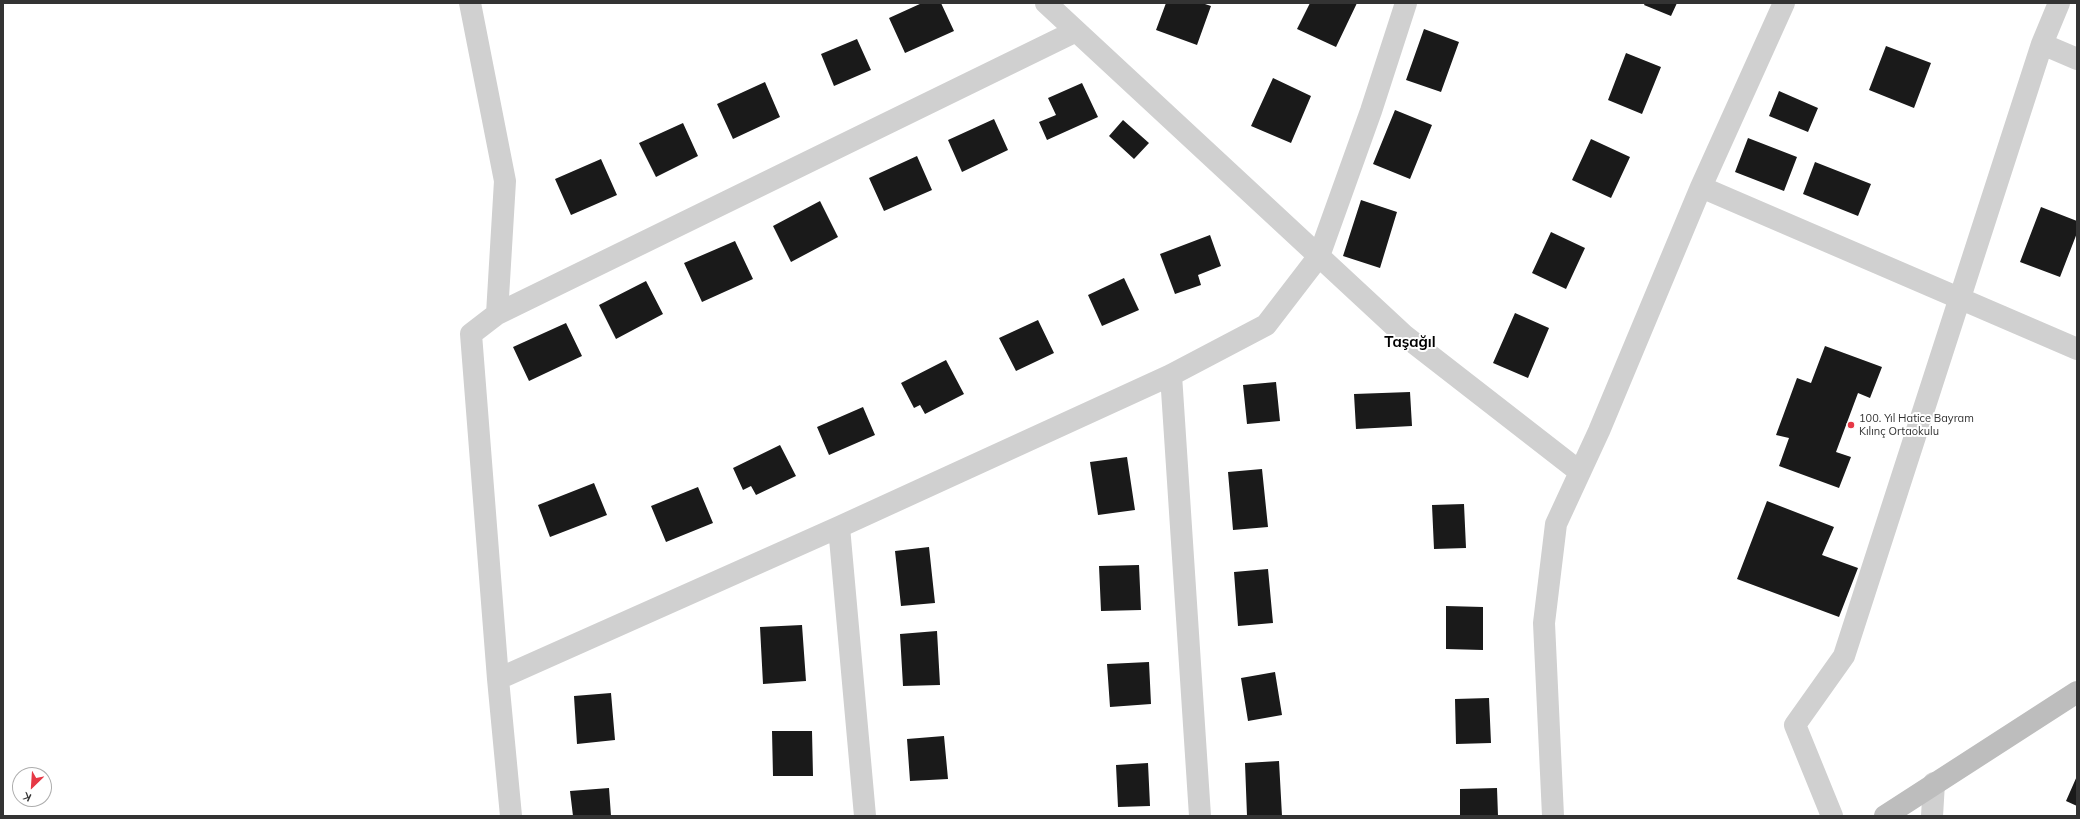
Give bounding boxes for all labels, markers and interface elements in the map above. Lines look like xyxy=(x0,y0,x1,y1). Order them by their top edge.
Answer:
district label: Taşağıl xyxy=(1384,333,1436,351)
place label: 100. Yıl Hatice Bayram Kılınç Ortaokulu xyxy=(1859,412,1974,438)
marker: 100. Yıl Hatice Bayram Kılınç Ortaokulu xyxy=(1846,420,1856,430)
north arrow xyxy=(12,767,52,807)
text: K xyxy=(21,789,34,805)

